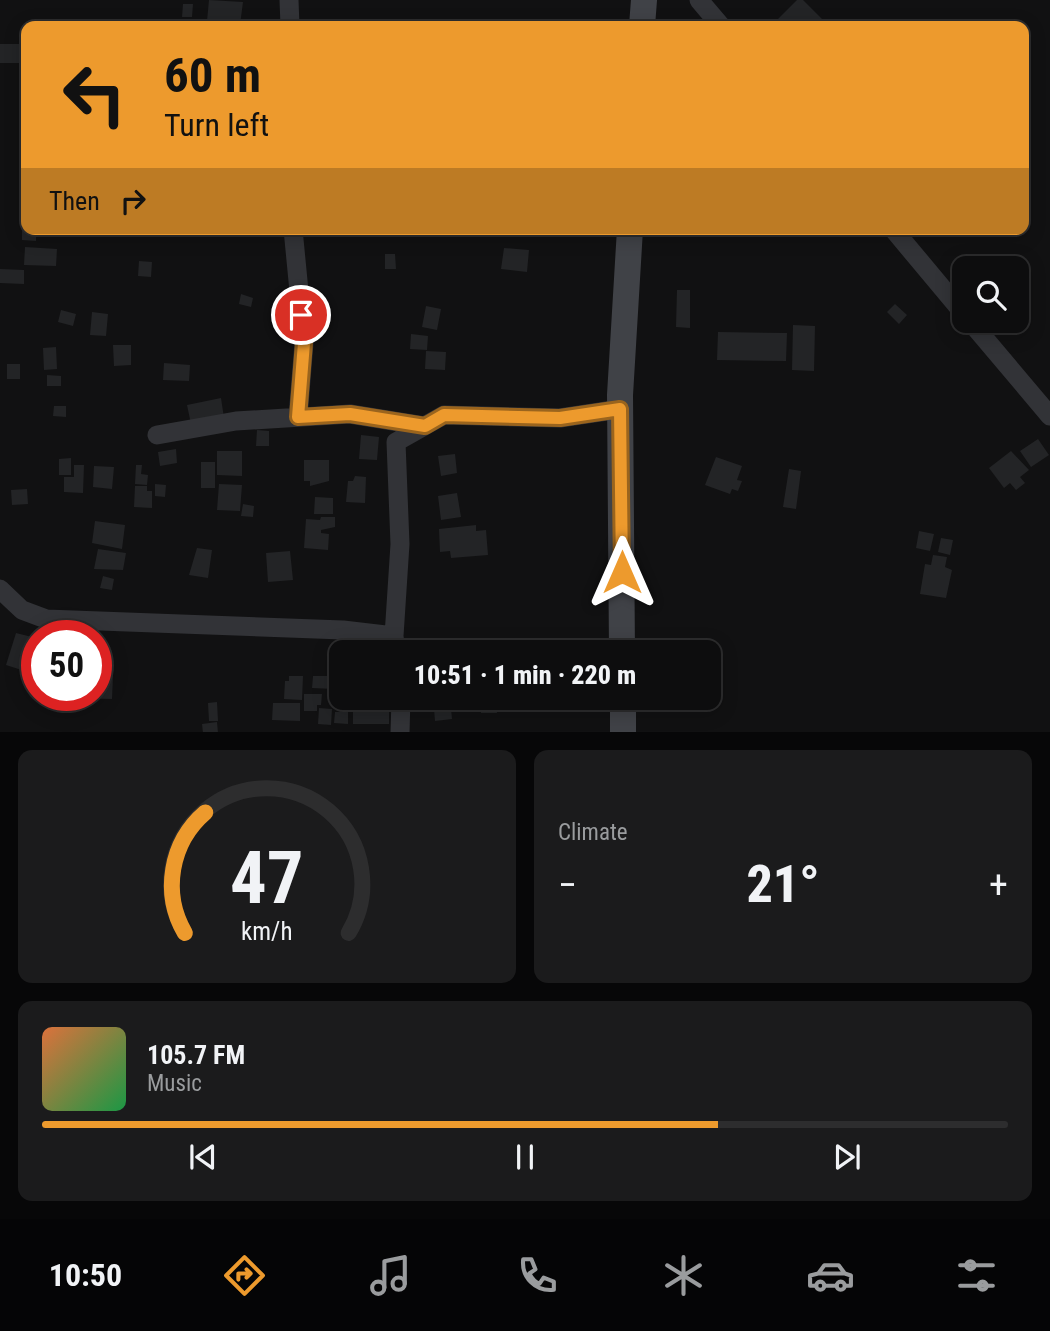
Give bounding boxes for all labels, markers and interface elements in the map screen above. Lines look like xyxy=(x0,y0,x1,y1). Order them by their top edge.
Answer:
text: 60 m xyxy=(164,47,261,104)
icon: left xyxy=(49,49,140,140)
text: Turn left xyxy=(164,106,269,144)
icon: right xyxy=(114,182,152,220)
text: Then xyxy=(49,186,100,216)
map controls xyxy=(952,256,1029,333)
button: search xyxy=(952,256,1029,333)
pin xyxy=(271,285,331,345)
icon: arrive xyxy=(282,296,320,334)
position arrow xyxy=(585,535,659,609)
speed limit sign: 50 xyxy=(21,620,112,711)
text: 10:51 · 1 min · 220 m xyxy=(414,660,636,690)
text: Climate xyxy=(558,819,628,846)
text: 47 xyxy=(230,835,304,921)
text: 21° xyxy=(746,854,820,915)
text: − xyxy=(558,863,577,907)
text: + xyxy=(989,863,1008,907)
text: km/h xyxy=(241,916,293,945)
text: 105.7 FM xyxy=(147,1040,245,1070)
text: Music xyxy=(147,1070,202,1097)
icon: previous xyxy=(184,1138,222,1176)
icon: pause xyxy=(506,1138,544,1176)
icon: next xyxy=(828,1138,866,1176)
icon: directions xyxy=(220,1251,269,1300)
icon: music xyxy=(366,1251,415,1300)
icon: phone xyxy=(513,1251,562,1300)
icon: climate xyxy=(659,1251,708,1300)
icon: car xyxy=(806,1251,855,1300)
icon: filters xyxy=(952,1251,1001,1300)
text: 10:50 xyxy=(49,1256,122,1294)

